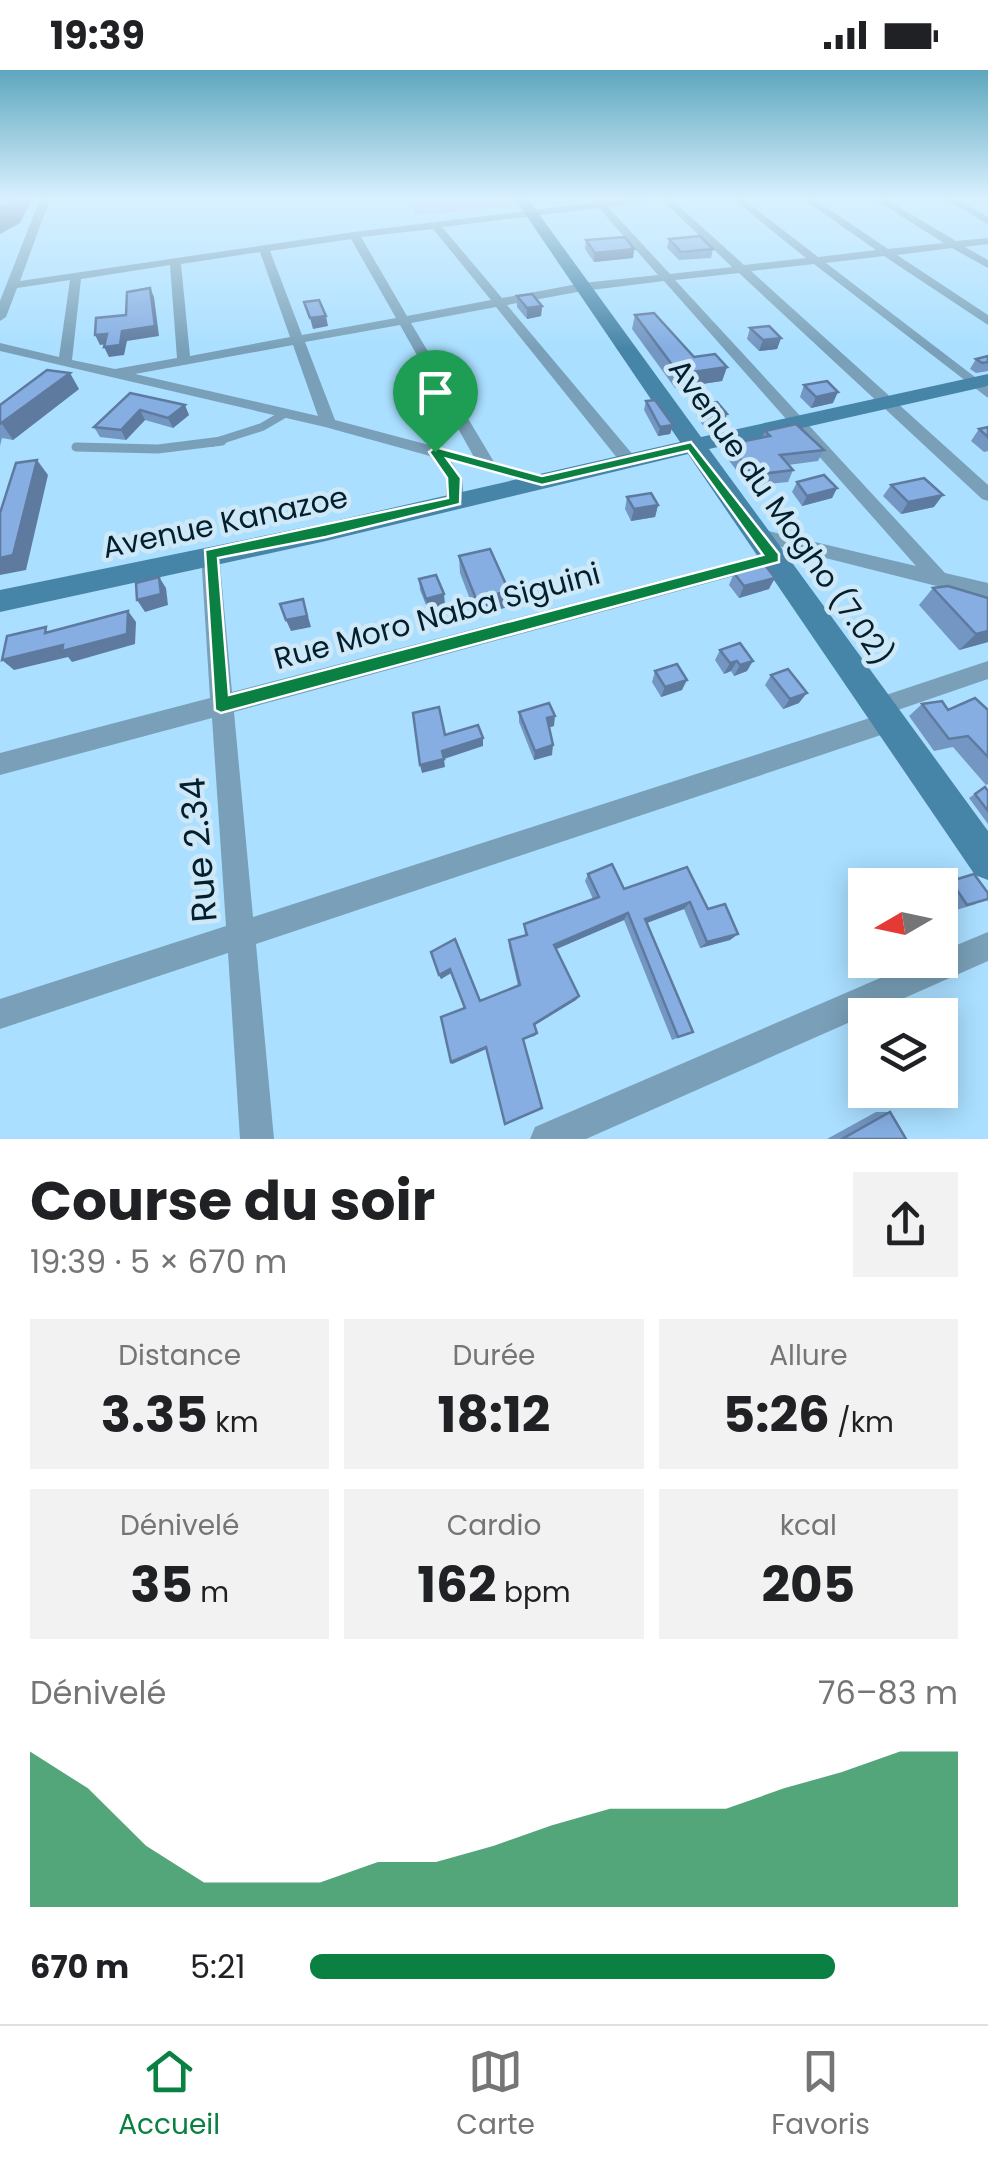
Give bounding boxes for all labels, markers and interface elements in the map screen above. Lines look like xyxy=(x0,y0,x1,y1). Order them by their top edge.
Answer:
text: 19:39 xyxy=(50,9,145,62)
pin xyxy=(393,350,478,453)
street label: Avenue du Mogho (7.02) xyxy=(658,350,904,674)
icon: arrive xyxy=(408,365,463,420)
street label: Avenue Kanazoe xyxy=(98,475,352,569)
street label: Rue Moro Naba Siguini xyxy=(269,552,605,680)
street label: Rue 2.34 xyxy=(167,776,229,924)
north arrow xyxy=(848,868,958,978)
map controls xyxy=(848,868,958,1108)
button: layers xyxy=(848,998,958,1108)
text: Course du soir xyxy=(30,1162,435,1239)
button: share xyxy=(853,1172,958,1277)
text: 19:39 · 5 × 670 m xyxy=(30,1239,287,1284)
text: Distance xyxy=(118,1336,241,1375)
text: Durée xyxy=(453,1336,535,1375)
text: Allure xyxy=(769,1336,848,1375)
text: 3.35 xyxy=(101,1379,208,1450)
text: 18:12 xyxy=(438,1379,550,1450)
text: 5:26 xyxy=(723,1379,830,1450)
text: km xyxy=(208,1403,259,1442)
text: /km xyxy=(830,1403,894,1442)
text: Dénivelé xyxy=(120,1506,239,1545)
text: Cardio xyxy=(447,1506,541,1545)
text: kcal xyxy=(780,1506,837,1545)
text: 35 xyxy=(130,1549,193,1620)
text: 162 xyxy=(417,1549,497,1620)
text: 205 xyxy=(762,1549,855,1620)
text: m xyxy=(193,1573,229,1612)
text: bpm xyxy=(497,1573,571,1612)
text: Dénivelé xyxy=(30,1670,166,1715)
text: 76–83 m xyxy=(818,1670,958,1715)
text: 670 m xyxy=(30,1944,129,1989)
text: 5:21 xyxy=(190,1944,246,1989)
tab: Accueil xyxy=(118,2044,220,2146)
tab: Carte xyxy=(456,2044,535,2146)
tab: Favoris xyxy=(771,2044,870,2146)

